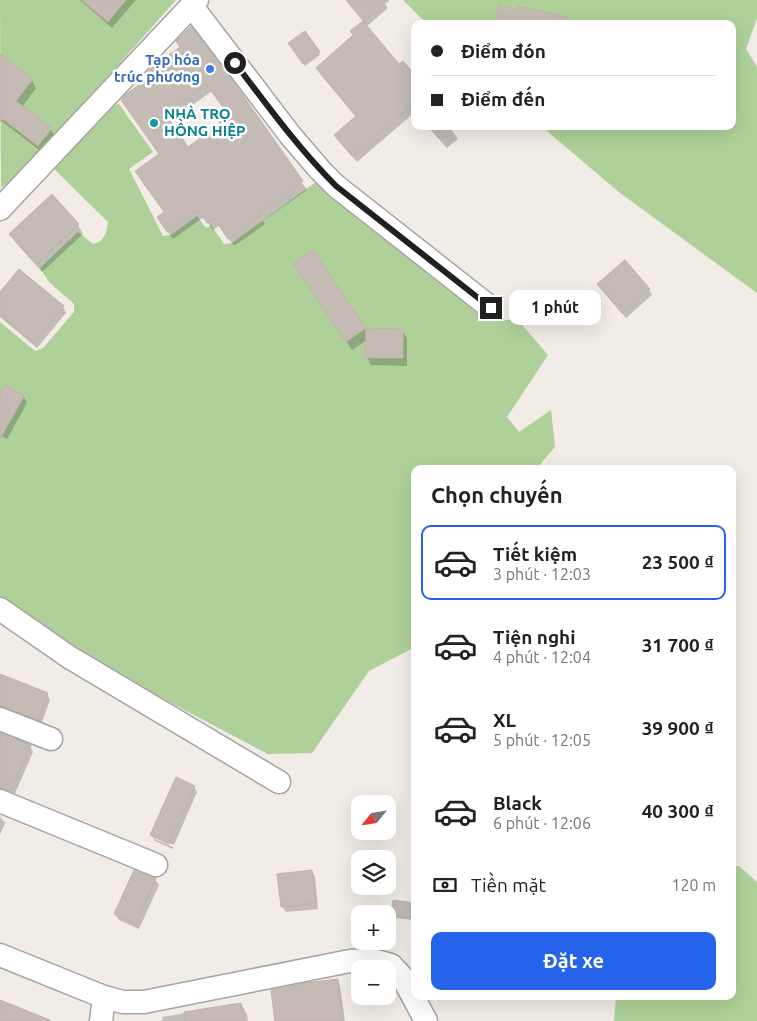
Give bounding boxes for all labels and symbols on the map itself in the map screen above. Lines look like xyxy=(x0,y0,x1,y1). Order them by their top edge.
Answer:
place label: Tạp hóa trúc phương xyxy=(114,51,200,85)
route start xyxy=(224,52,246,74)
marker: Tạp hóa trúc phương xyxy=(204,63,216,75)
place label: NHÀ TRỌ HỒNG HIỆP xyxy=(164,105,246,139)
marker: NHÀ TRỌ HỒNG HIỆP xyxy=(148,117,160,129)
callout: 1 phút xyxy=(508,290,601,326)
route end xyxy=(480,297,502,319)
north arrow xyxy=(351,795,396,840)

